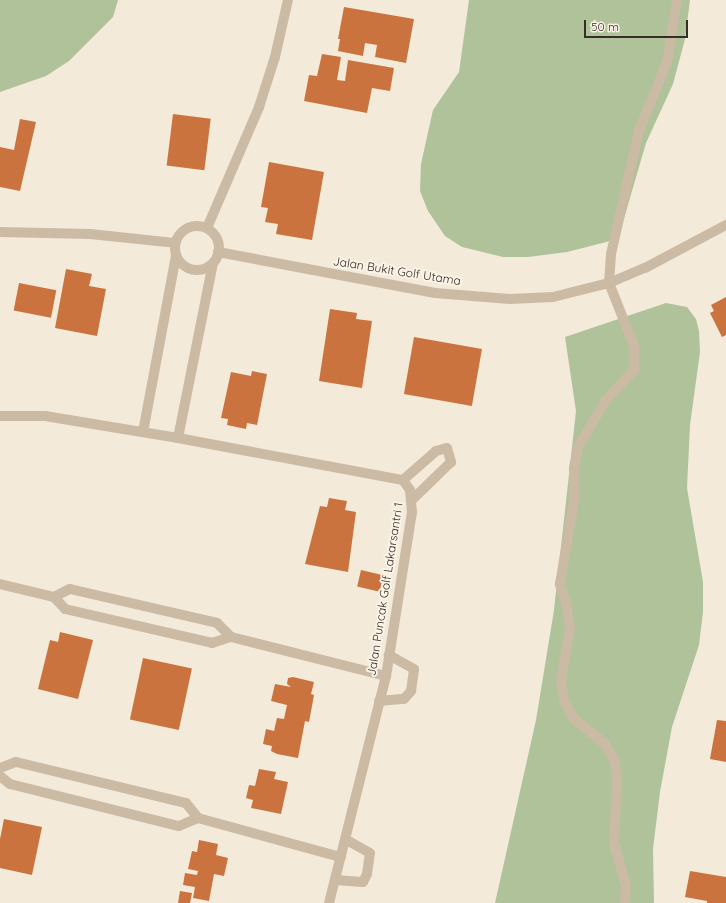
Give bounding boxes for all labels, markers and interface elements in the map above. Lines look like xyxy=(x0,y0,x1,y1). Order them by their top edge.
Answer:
scale bar xyxy=(586,12,690,38)
text: 50 m xyxy=(591,19,619,34)
street label: Jalan Bukit Golf Utama xyxy=(332,254,462,288)
street label: Jalan Puncak Golf Lakarsantri 1 xyxy=(364,501,406,677)

